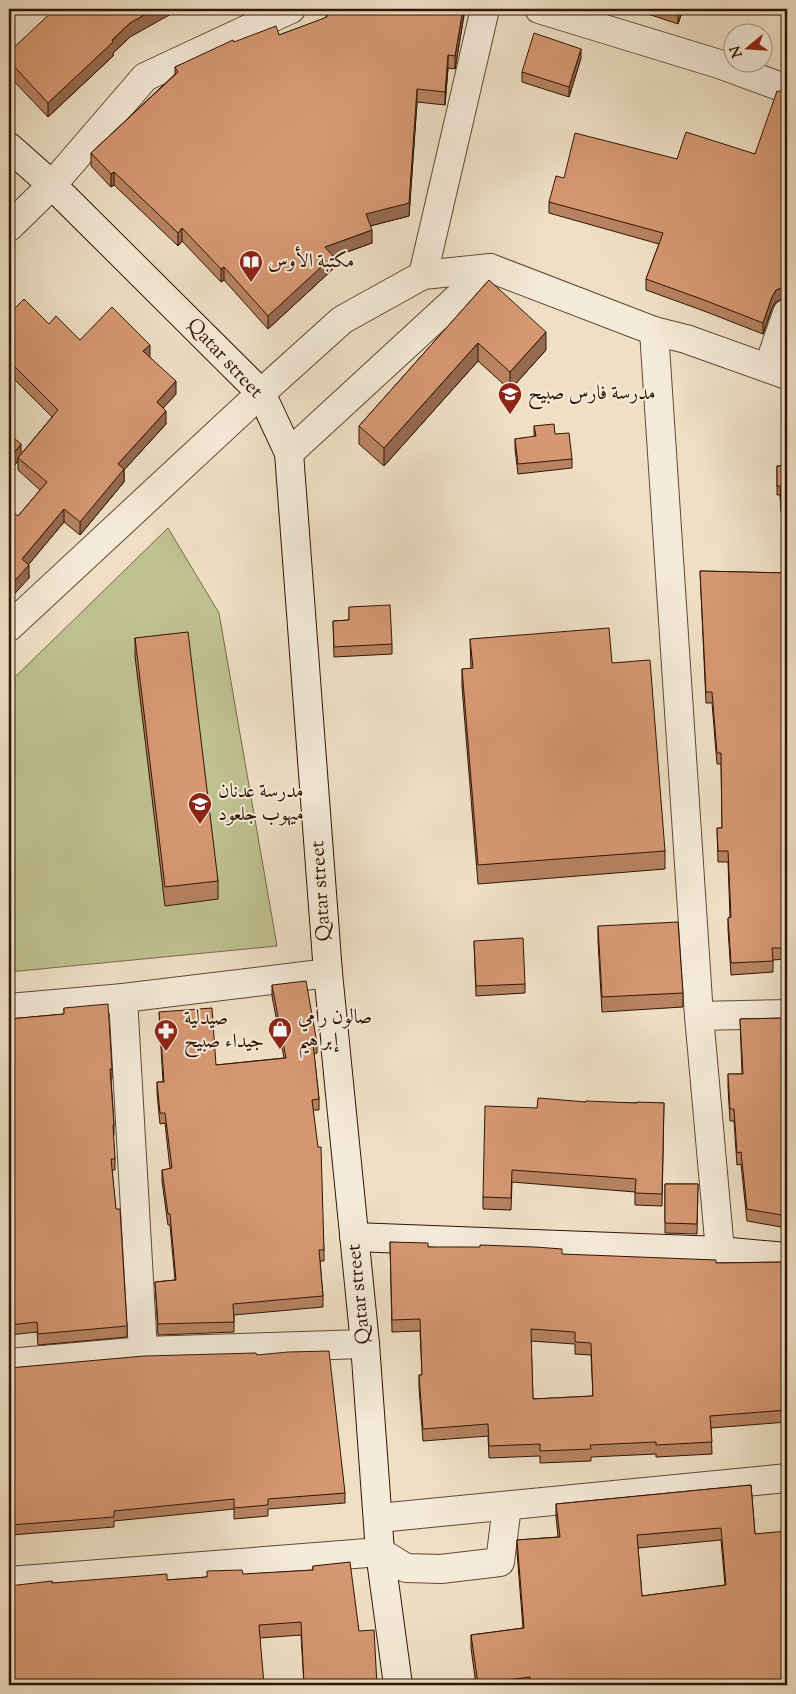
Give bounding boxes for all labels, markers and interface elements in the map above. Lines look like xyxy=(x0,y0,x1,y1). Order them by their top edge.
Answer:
north arrow xyxy=(724,22,774,72)
text: N xyxy=(726,43,749,60)
place label: مكتبة الأوس xyxy=(268,245,354,277)
library icon: مكتبة الأوس xyxy=(238,249,264,283)
street label: Qatar street xyxy=(179,312,269,406)
place label: مدرسة فارس صبيح xyxy=(528,380,655,410)
school or university icon: مدرسة فارس صبيح xyxy=(497,381,523,415)
place label: مدرسة عدنان ميهوب جلعود xyxy=(218,778,304,830)
school or university icon: مدرسة عدنان ميهوب جلعود xyxy=(187,791,213,825)
street label: Qatar street xyxy=(304,839,340,942)
place label: صالون رامي إبراهيم xyxy=(298,1004,372,1059)
place label: صيدلية جيداء صبيح xyxy=(184,1005,264,1058)
shop icon: صالون رامي إبراهيم xyxy=(267,1016,293,1050)
pharmacy icon: صيدلية جيداء صبيح xyxy=(153,1018,179,1052)
street label: Qatar street xyxy=(340,1242,380,1346)

